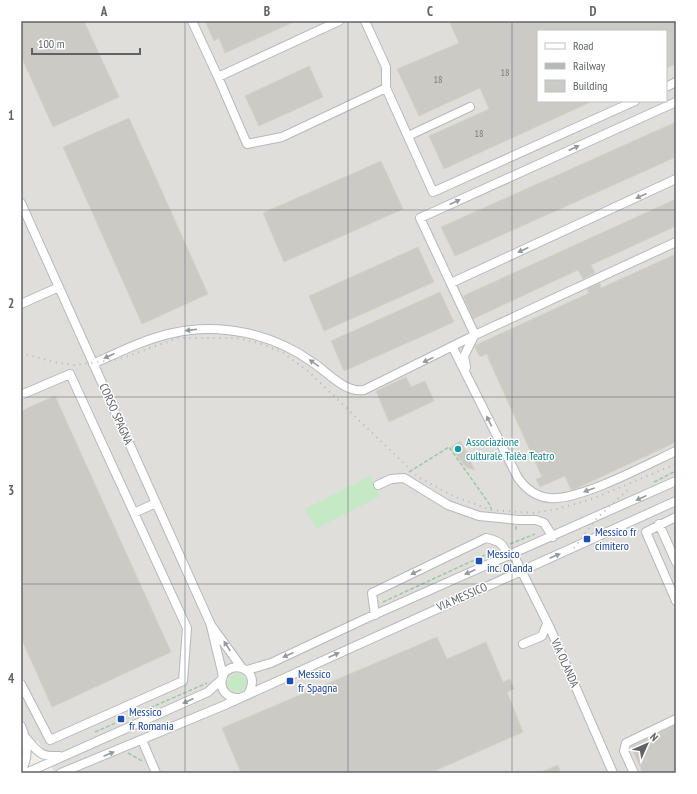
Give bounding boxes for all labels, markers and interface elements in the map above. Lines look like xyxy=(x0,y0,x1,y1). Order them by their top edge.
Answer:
text: A xyxy=(100,3,108,20)
text: B xyxy=(264,3,270,20)
text: C xyxy=(427,3,433,20)
text: D xyxy=(590,3,597,20)
scale bar xyxy=(32,30,140,56)
legend xyxy=(537,30,667,102)
text: 100 m xyxy=(38,36,65,51)
text: Road xyxy=(573,38,593,53)
text: Railway xyxy=(573,58,606,73)
house number: 18 xyxy=(501,66,510,79)
house number: 18 xyxy=(434,73,443,86)
text: Building xyxy=(573,78,608,93)
text: 1 xyxy=(8,107,14,124)
house number: 18 xyxy=(475,127,484,140)
one-way arrow xyxy=(568,145,579,151)
one-way arrow xyxy=(635,193,646,199)
one-way arrow xyxy=(450,199,461,205)
one-way arrow xyxy=(517,247,528,253)
text: 2 xyxy=(8,295,14,312)
one-way arrow xyxy=(185,327,197,333)
one-way arrow xyxy=(102,354,114,360)
one-way arrow xyxy=(422,357,433,363)
one-way arrow xyxy=(308,359,319,367)
street label: CORSO SPAGNA xyxy=(96,381,137,447)
one-way arrow xyxy=(486,415,493,426)
place label: Associazione culturale Talèa Teatro xyxy=(466,434,554,463)
marker: Associazione culturale Talèa Teatro xyxy=(453,444,463,454)
text: 3 xyxy=(8,482,14,499)
one-way arrow xyxy=(583,487,595,493)
one-way arrow xyxy=(635,495,646,501)
place label: Messico fr cimitero xyxy=(595,524,637,553)
marker: Messico fr cimitero xyxy=(582,534,592,544)
place label: Messico inc. Olanda xyxy=(487,546,533,575)
one-way arrow xyxy=(550,553,561,559)
marker: Messico inc. Olanda xyxy=(474,556,484,566)
one-way arrow xyxy=(410,569,422,575)
one-way arrow xyxy=(464,570,476,576)
street label: VIA MESSICO xyxy=(433,579,490,615)
street label: VIA OLANDA xyxy=(548,635,583,690)
one-way arrow xyxy=(223,641,231,651)
one-way arrow xyxy=(282,652,294,658)
one-way arrow xyxy=(329,652,340,658)
place label: Messico fr Spagna xyxy=(298,666,338,695)
text: 4 xyxy=(8,670,15,687)
marker: Messico fr Spagna xyxy=(285,676,295,686)
one-way arrow xyxy=(182,698,194,704)
place label: Messico fr Romania xyxy=(129,704,174,733)
marker: Messico fr Romania xyxy=(116,714,126,724)
north arrow xyxy=(627,724,667,764)
text: N xyxy=(647,730,661,744)
one-way arrow xyxy=(103,751,114,757)

